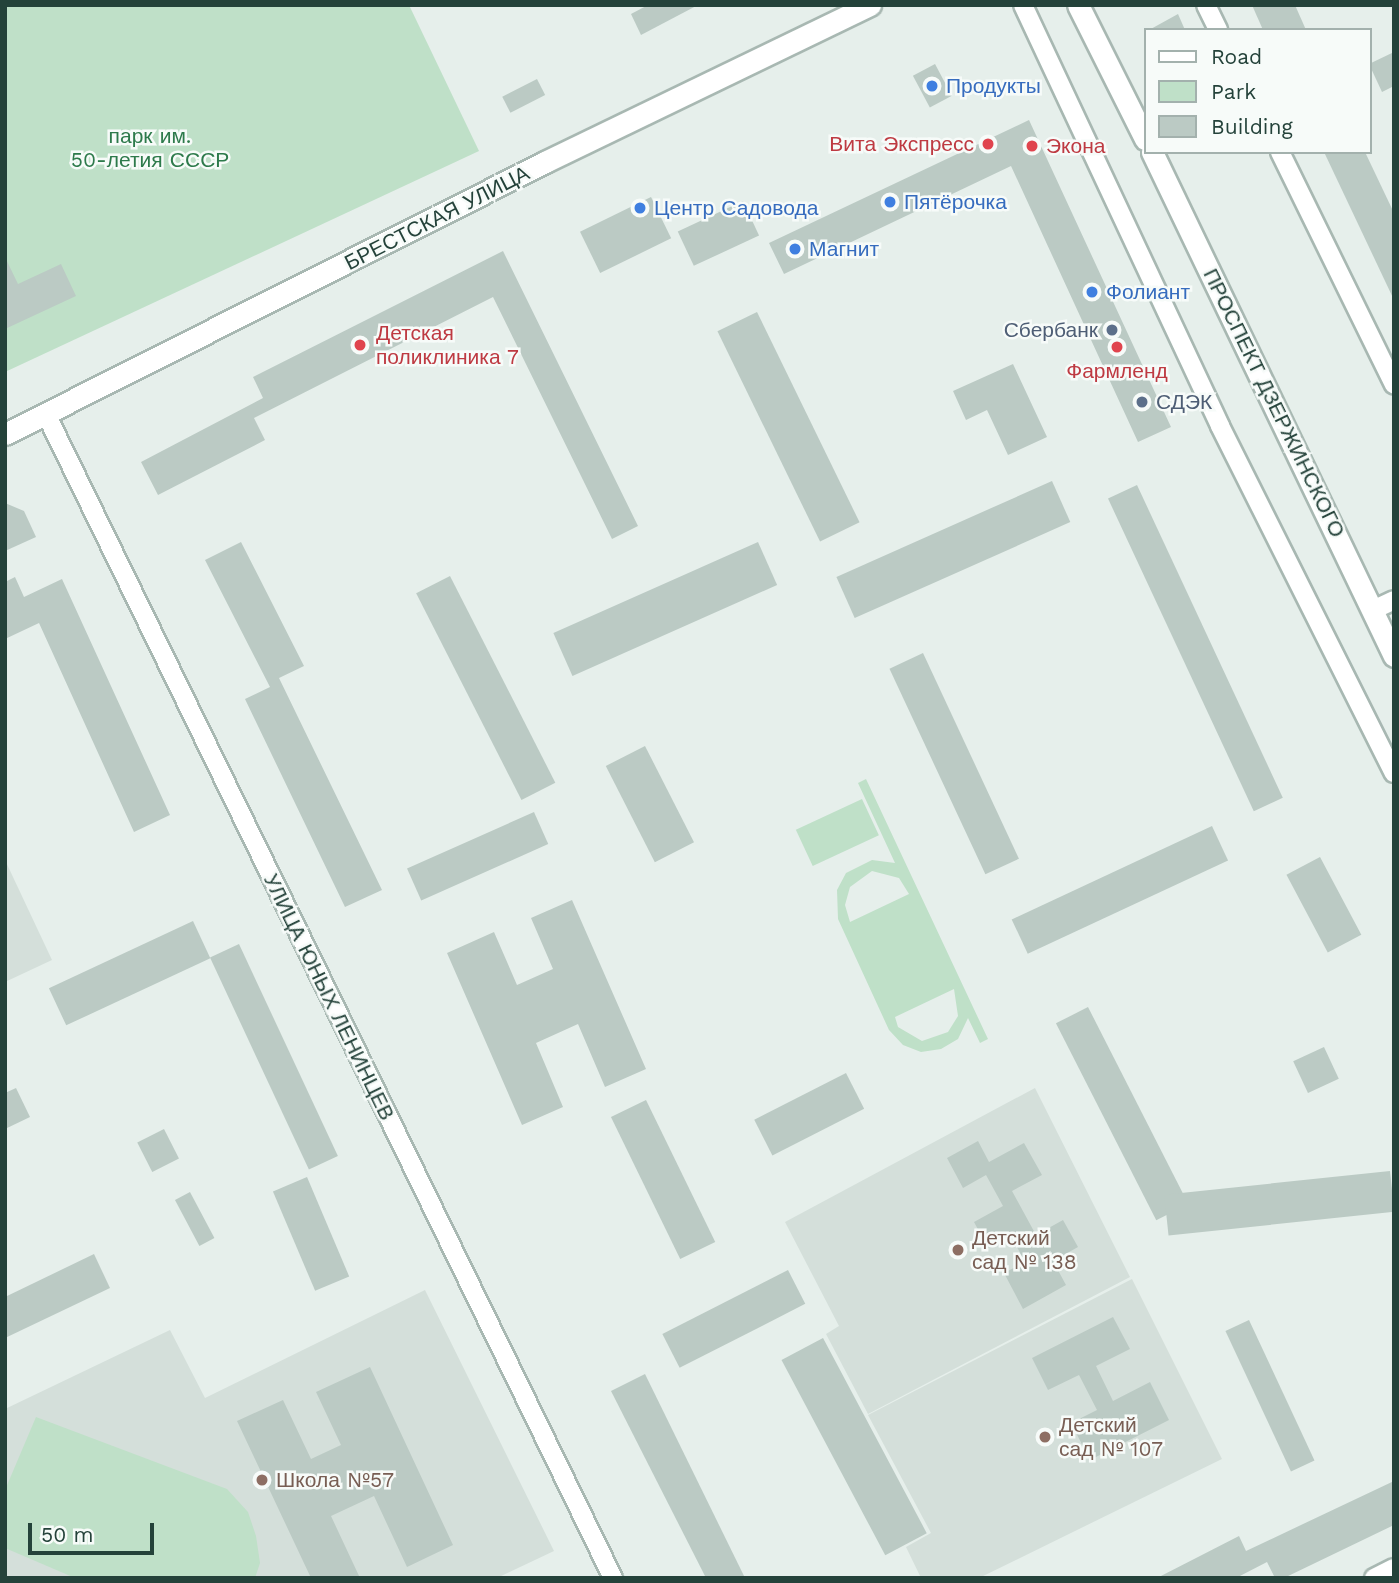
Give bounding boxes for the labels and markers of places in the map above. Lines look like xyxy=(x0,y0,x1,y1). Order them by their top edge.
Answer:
place label: Продукты xyxy=(946,73,1041,99)
marker: Продукты xyxy=(924,78,940,94)
place label: Вита Экспресс xyxy=(829,131,974,157)
place label: Экона xyxy=(1046,133,1105,159)
marker: Вита Экспресс xyxy=(980,136,996,152)
marker: Экона xyxy=(1024,138,1040,154)
place label: Пятёрочка xyxy=(904,189,1007,215)
marker: Пятёрочка xyxy=(882,194,898,210)
place label: Центр Садовода xyxy=(654,195,818,221)
marker: Центр Садовода xyxy=(632,200,648,216)
place label: Магнит xyxy=(809,236,879,262)
marker: Магнит xyxy=(787,241,803,257)
place label: Фолиант xyxy=(1106,279,1190,305)
marker: Фолиант xyxy=(1084,284,1100,300)
place label: Сбербанк xyxy=(1004,317,1098,343)
place label: Детская поликлиника 7 xyxy=(376,320,520,370)
marker: Сбербанк xyxy=(1104,322,1120,338)
marker: Детская поликлиника 7 xyxy=(350,335,370,355)
marker: Фармленд xyxy=(1109,339,1125,355)
place label: Фармленд xyxy=(1066,358,1168,384)
place label: СДЭК xyxy=(1156,389,1212,415)
marker: СДЭК xyxy=(1134,394,1150,410)
place label: Детский сад № 138 xyxy=(972,1225,1077,1275)
marker: Детский сад № 138 xyxy=(950,1242,966,1258)
place label: Детский сад № 107 xyxy=(1059,1412,1163,1462)
marker: Детский сад № 107 xyxy=(1037,1429,1053,1445)
place label: Школа №57 xyxy=(276,1467,394,1493)
marker: Школа №57 xyxy=(254,1472,270,1488)

